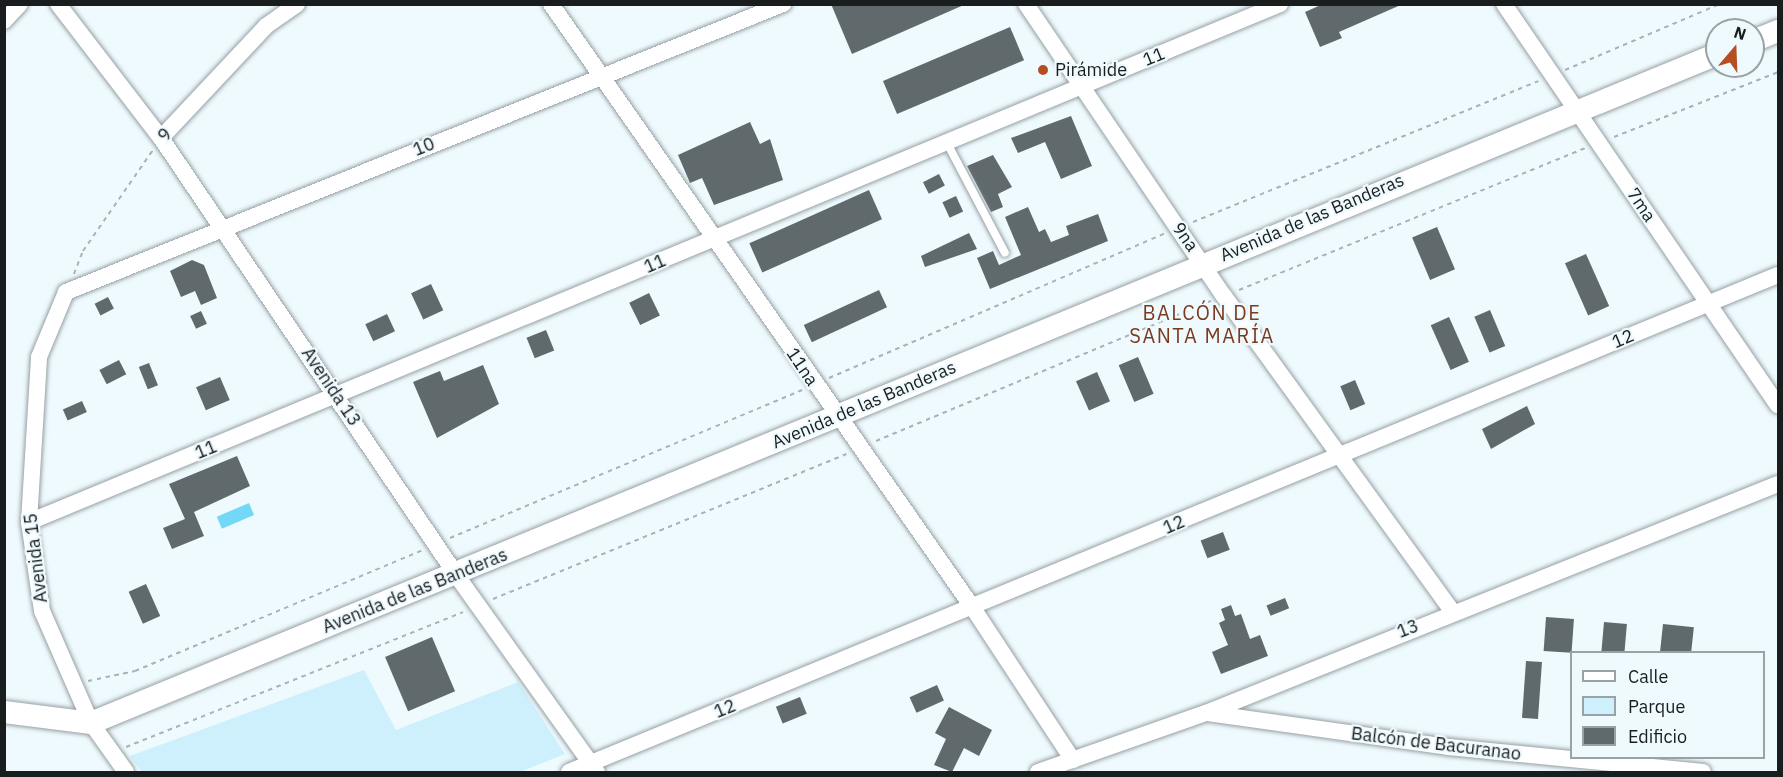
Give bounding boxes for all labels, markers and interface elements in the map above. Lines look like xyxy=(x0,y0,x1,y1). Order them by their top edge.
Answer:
north arrow xyxy=(1705,18,1765,78)
text: N xyxy=(1731,22,1749,44)
street label: 11 xyxy=(1140,43,1168,71)
place label: Pirámide xyxy=(1055,59,1127,81)
marker: Pirámide xyxy=(1036,63,1050,77)
street label: 9 xyxy=(153,124,177,146)
street label: 10 xyxy=(410,133,438,161)
street label: Avenida de las Banderas xyxy=(1217,169,1407,267)
street label: 7ma xyxy=(1622,184,1660,226)
street label: 9na xyxy=(1167,218,1203,256)
street label: 11 xyxy=(641,250,669,278)
district label: BALCÓN DE SANTA MARÍA xyxy=(1129,301,1275,348)
street label: 12 xyxy=(1609,325,1637,353)
street label: Avenida 13 xyxy=(297,343,365,431)
street label: 11na xyxy=(781,344,823,390)
street label: Avenida de las Banderas xyxy=(769,356,959,454)
street label: 11 xyxy=(192,436,220,464)
street label: 12 xyxy=(1160,511,1188,539)
street label: Avenida 15 xyxy=(20,512,52,604)
street label: Avenida de las Banderas xyxy=(319,544,511,638)
street label: 13 xyxy=(1394,615,1422,643)
legend xyxy=(1570,651,1765,759)
text: Calle xyxy=(1628,665,1668,688)
street label: 12 xyxy=(711,695,739,723)
text: Parque xyxy=(1628,695,1685,718)
street label: Balcón de Bacuranao xyxy=(1350,723,1522,765)
text: Edificio xyxy=(1628,725,1687,748)

